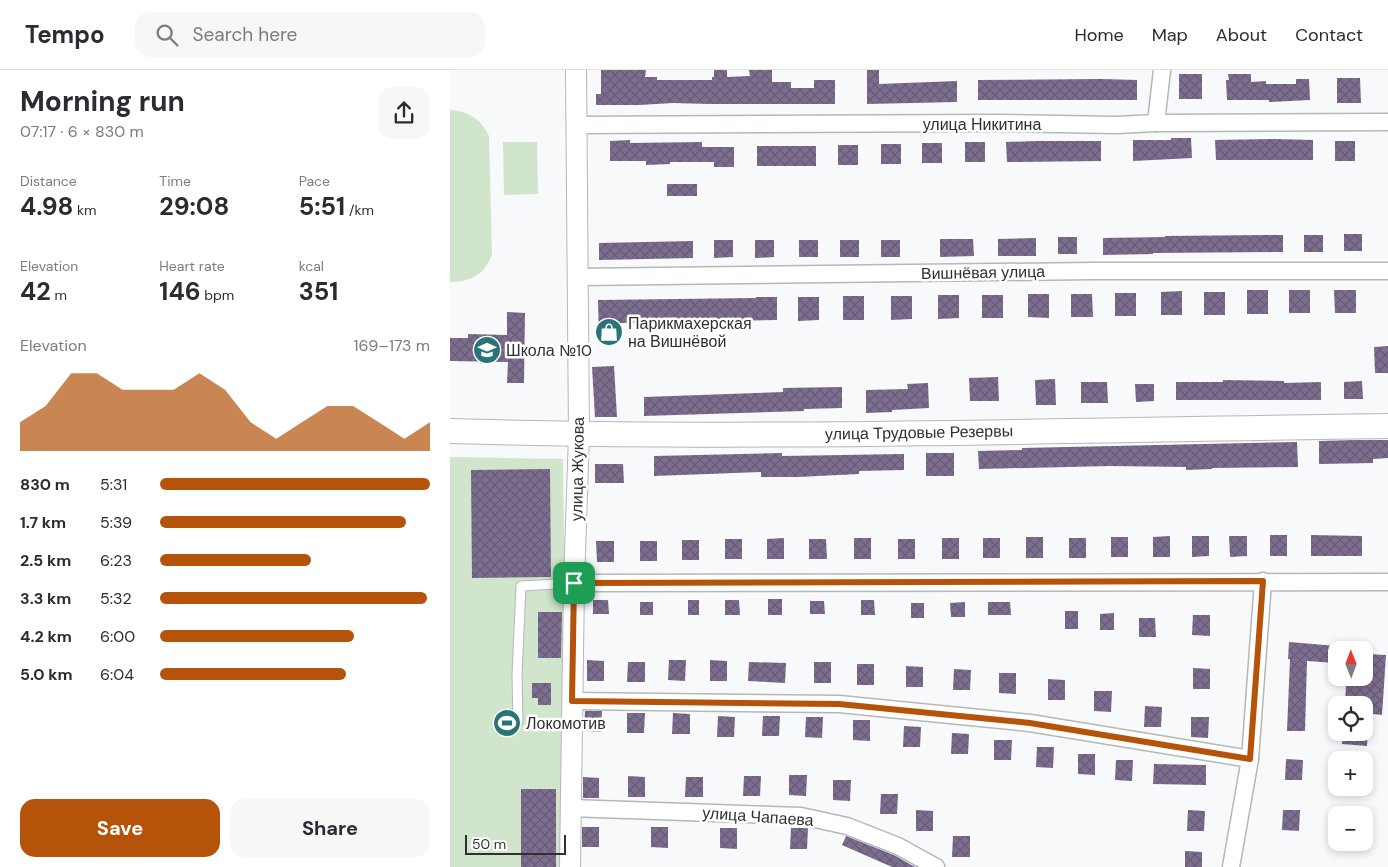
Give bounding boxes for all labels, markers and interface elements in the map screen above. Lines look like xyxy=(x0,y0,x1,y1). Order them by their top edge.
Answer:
search box xyxy=(135,12,485,57)
text: Tempo xyxy=(25,19,105,50)
icon: search xyxy=(153,21,181,49)
text: Search here xyxy=(193,22,297,47)
text: Home xyxy=(1074,23,1124,47)
text: Map xyxy=(1152,23,1188,47)
text: About xyxy=(1216,23,1267,47)
text: Contact xyxy=(1295,23,1363,47)
text: Morning run xyxy=(20,83,185,120)
button: share xyxy=(378,87,430,139)
street label: улица Никитина xyxy=(923,114,1041,135)
text: 07:17 · 6 × 830 m xyxy=(20,121,144,142)
text: Distance xyxy=(20,172,77,190)
text: Time xyxy=(159,172,191,190)
text: Pace xyxy=(299,172,330,190)
text: 4.98 xyxy=(20,190,73,223)
text: 29:08 xyxy=(159,190,229,223)
text: 5:51 xyxy=(299,190,345,223)
text: km xyxy=(73,201,97,219)
text: /km xyxy=(345,201,374,219)
text: Elevation xyxy=(20,257,78,275)
text: Heart rate xyxy=(159,257,225,275)
text: kcal xyxy=(299,257,324,275)
street label: Вишнёвая улица xyxy=(921,261,1045,284)
text: 42 xyxy=(20,275,51,308)
text: 146 xyxy=(159,275,201,308)
text: 351 xyxy=(299,275,338,308)
text: m xyxy=(51,286,67,304)
text: bpm xyxy=(201,286,234,304)
place label: Парикмахерская на Вишнёвой xyxy=(628,313,752,352)
shop icon: Парикмахерская на Вишнёвой xyxy=(594,317,624,347)
text: Elevation xyxy=(20,335,87,356)
text: 169–173 m xyxy=(353,335,430,356)
school or university icon: Школа №10 xyxy=(472,335,502,365)
place label: Школа №10 xyxy=(506,340,592,361)
street label: улица Жукова xyxy=(566,417,589,521)
street label: улица Трудовые Резервы xyxy=(825,420,1013,445)
text: 830 m xyxy=(20,474,70,495)
text: 5:31 xyxy=(100,474,127,495)
text: 1.7 km xyxy=(20,512,66,533)
text: 5:39 xyxy=(100,512,132,533)
text: 2.5 km xyxy=(20,550,71,571)
text: 6:23 xyxy=(100,550,132,571)
pin xyxy=(553,562,595,604)
icon: arrive xyxy=(560,569,588,597)
text: 3.3 km xyxy=(20,588,71,609)
text: 5:32 xyxy=(100,588,132,609)
text: 4.2 km xyxy=(20,626,72,647)
text: 6:00 xyxy=(100,626,135,647)
north arrow xyxy=(1328,641,1372,686)
map controls xyxy=(1328,641,1373,851)
text: 5.0 km xyxy=(20,664,73,685)
text: 6:04 xyxy=(100,664,134,685)
button: locate xyxy=(1328,696,1373,741)
sports icon: Локомотив xyxy=(492,708,522,738)
place label: Локомотив xyxy=(526,713,606,734)
button: + xyxy=(1328,751,1373,796)
button: Save xyxy=(20,799,220,857)
button: Share xyxy=(230,799,430,857)
street label: улица Чапаева xyxy=(702,802,814,831)
button: − xyxy=(1328,806,1373,851)
scale bar xyxy=(465,832,566,855)
text: 50 m xyxy=(472,835,506,853)

